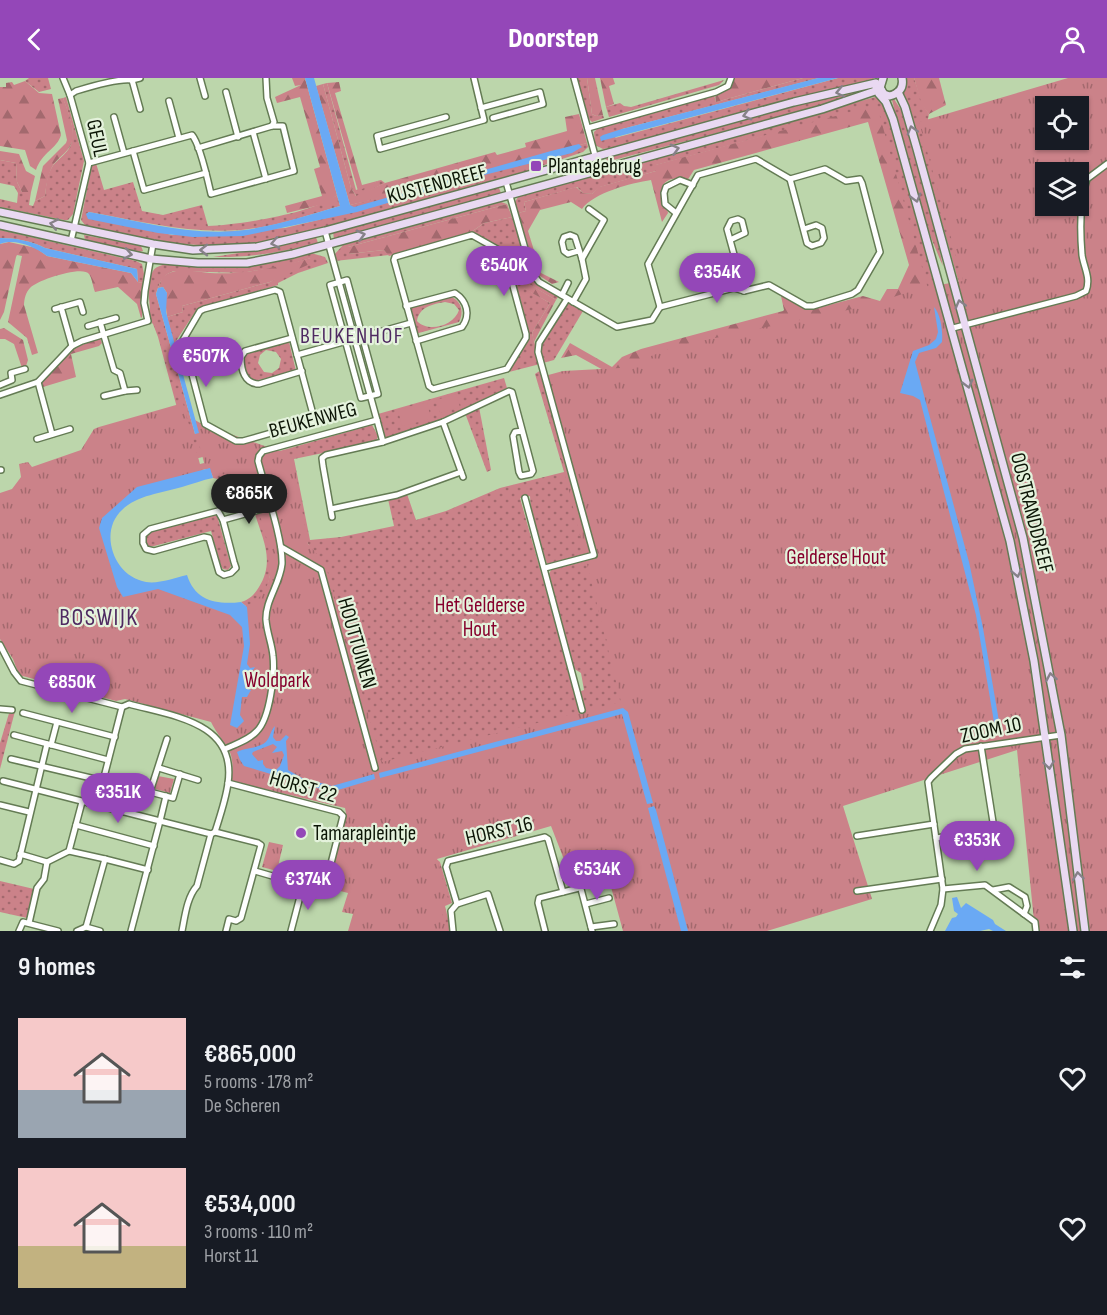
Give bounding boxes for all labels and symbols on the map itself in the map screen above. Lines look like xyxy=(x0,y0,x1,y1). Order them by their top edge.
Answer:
one-way arrow xyxy=(835,85,845,98)
one-way arrow xyxy=(743,108,753,120)
street label: GEUL xyxy=(81,117,113,159)
one-way arrow xyxy=(907,125,919,136)
one-way arrow xyxy=(669,144,680,156)
place label: Plantagebrug xyxy=(548,154,641,179)
street label: KUSTENDREEF xyxy=(384,159,490,209)
marker: Plantagebrug xyxy=(529,159,543,173)
one-way arrow xyxy=(909,192,921,203)
one-way arrow xyxy=(49,218,59,231)
one-way arrow xyxy=(356,230,366,243)
one-way arrow xyxy=(271,236,281,249)
one-way arrow xyxy=(200,244,209,256)
pin: €540K xyxy=(462,246,546,297)
one-way arrow xyxy=(123,248,133,260)
pin: €354K xyxy=(675,253,759,304)
one-way arrow xyxy=(954,299,967,309)
district label: BEUKENHOF xyxy=(300,323,404,350)
pin: €507K xyxy=(164,337,248,388)
one-way arrow xyxy=(961,378,973,389)
street label: BEUKENWEG xyxy=(266,396,360,444)
street label: OOSTRANDDREEF xyxy=(1005,450,1059,576)
pin: €865K xyxy=(207,474,291,525)
park label: Gelderse Hout xyxy=(786,545,886,570)
one-way arrow xyxy=(1010,568,1023,578)
park label: Het Gelderse Hout xyxy=(435,593,525,642)
street label: HOUTTUINEN xyxy=(332,595,382,691)
district label: BOSWIJK xyxy=(59,603,139,632)
pin: €850K xyxy=(30,663,114,714)
park label: Woldpark xyxy=(244,668,310,693)
one-way arrow xyxy=(1045,672,1057,682)
street label: ZOOM 10 xyxy=(958,711,1024,749)
one-way arrow xyxy=(1043,760,1055,770)
street label: HORST 22 xyxy=(266,766,340,808)
pin: €351K xyxy=(76,773,160,824)
street label: HORST 16 xyxy=(463,811,535,851)
place label: Tamarapleintje xyxy=(313,821,416,846)
pin: €353K xyxy=(935,821,1019,872)
marker: Tamarapleintje xyxy=(294,826,308,840)
pin: €534K xyxy=(555,850,639,901)
pin: €374K xyxy=(266,860,350,911)
one-way arrow xyxy=(1072,871,1084,880)

